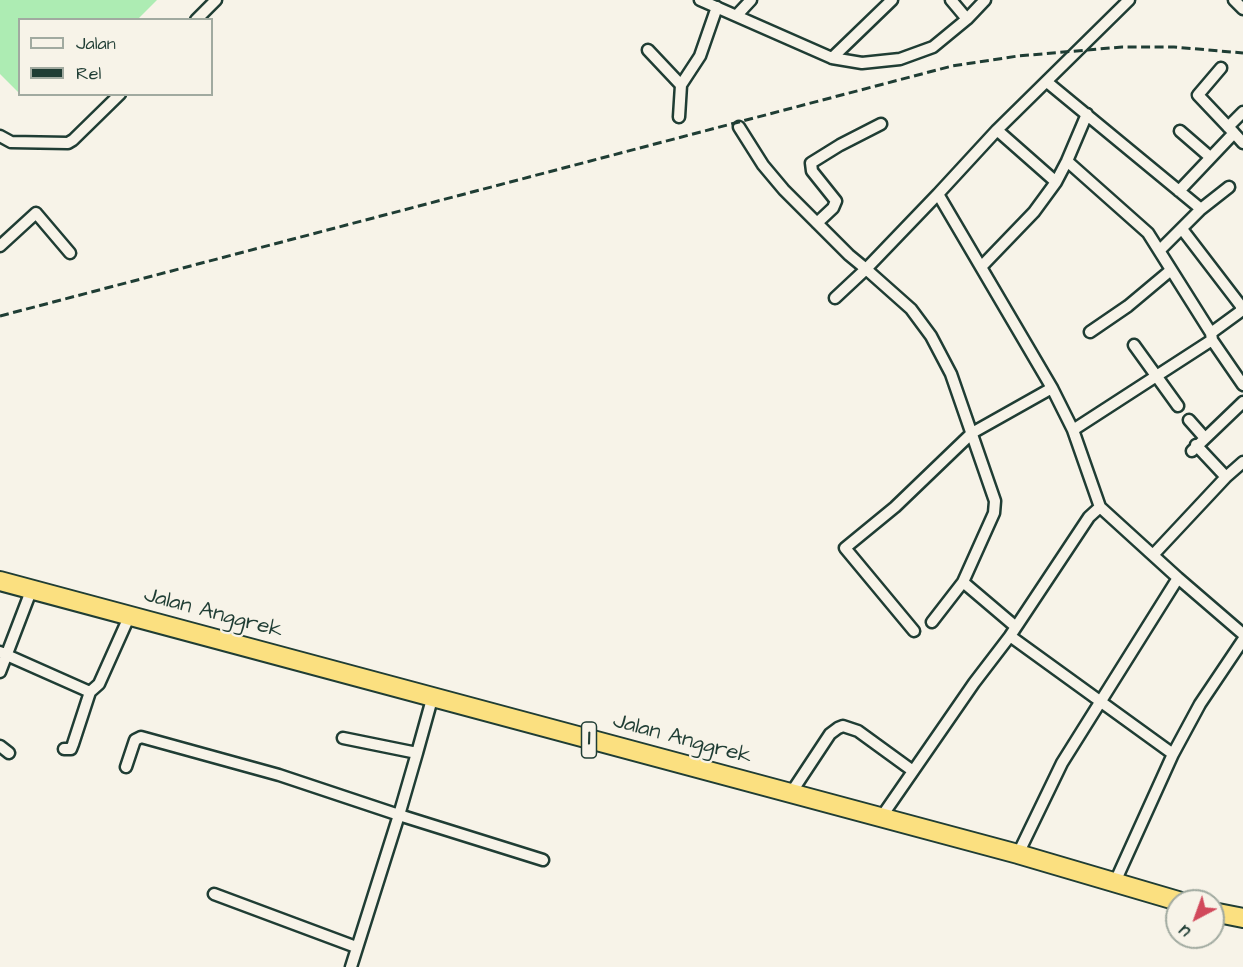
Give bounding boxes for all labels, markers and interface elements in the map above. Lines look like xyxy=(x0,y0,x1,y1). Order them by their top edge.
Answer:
legend xyxy=(18,18,213,96)
text: Jalan xyxy=(76,31,116,56)
text: Rel xyxy=(76,61,101,86)
street label: Jalan Anggrek xyxy=(141,583,285,645)
street label: Jalan Anggrek xyxy=(610,709,754,771)
road number: 1 xyxy=(582,722,596,758)
north arrow xyxy=(1165,889,1225,949)
text: U xyxy=(1174,920,1195,942)

